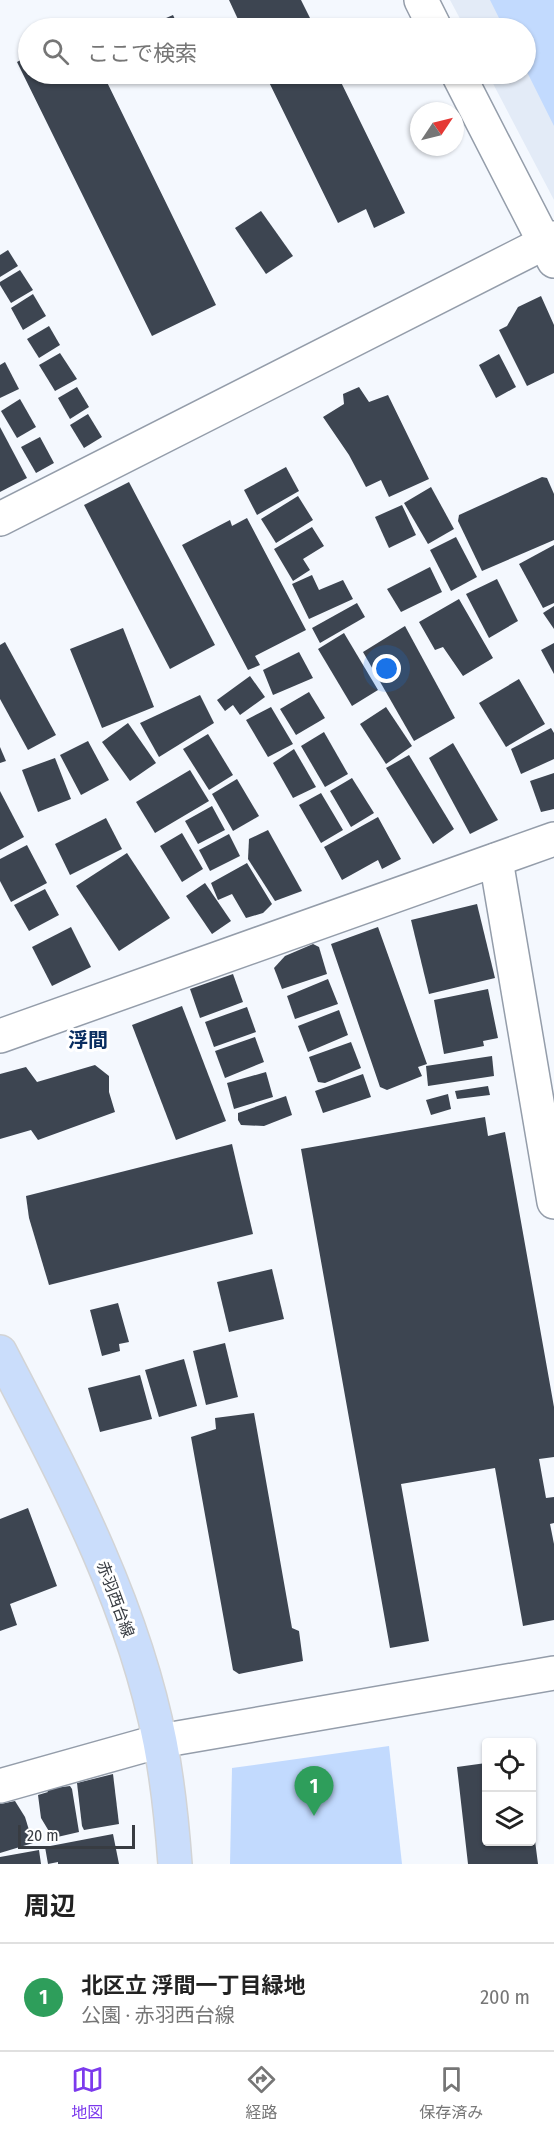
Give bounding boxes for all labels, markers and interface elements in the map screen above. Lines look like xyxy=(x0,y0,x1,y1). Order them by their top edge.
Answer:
search box xyxy=(18,18,536,84)
icon: search xyxy=(39,35,72,68)
text: ここで検索 xyxy=(87,40,197,67)
north arrow xyxy=(410,102,464,156)
your location xyxy=(372,654,401,683)
district label: 浮間 xyxy=(68,1028,108,1052)
street label: 赤羽西台線 xyxy=(93,1558,138,1640)
map controls xyxy=(482,1738,536,1846)
button: locate xyxy=(482,1738,536,1792)
pin: 1 xyxy=(294,1766,334,1816)
button: layers xyxy=(482,1792,536,1846)
scale bar xyxy=(18,1822,135,1850)
text: 20 m xyxy=(27,1826,58,1845)
text: 周辺 xyxy=(24,1891,76,1922)
text: 北区立 浮間一丁目緑地 xyxy=(81,1972,306,1999)
text: 1 xyxy=(39,1985,48,2009)
text: 200 m xyxy=(480,1985,530,2009)
text: 公園 · 赤羽西台線 xyxy=(81,2003,235,2027)
tab: 地図 xyxy=(71,2063,104,2123)
tab: 経路 xyxy=(245,2063,278,2123)
tab: 保存済み xyxy=(419,2063,483,2123)

